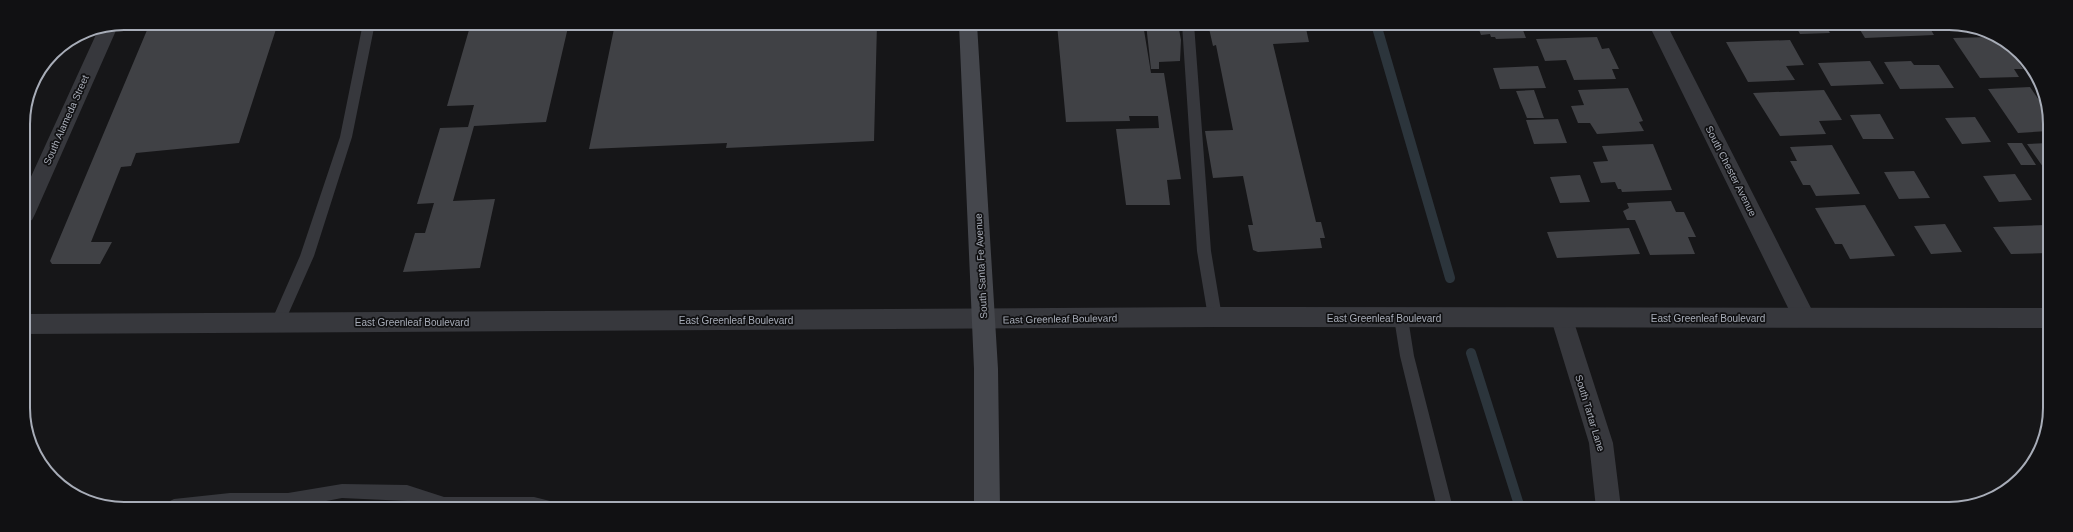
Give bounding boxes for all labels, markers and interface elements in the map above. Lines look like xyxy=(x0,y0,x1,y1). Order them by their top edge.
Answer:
street label: South Alameda Street xyxy=(41,73,91,167)
street label: South Chester Avenue xyxy=(1703,124,1759,218)
street label: South Santa Fe Avenue xyxy=(973,213,989,319)
street label: East Greenleaf Boulevard xyxy=(1003,313,1117,325)
street label: East Greenleaf Boulevard xyxy=(1327,313,1441,324)
street label: East Greenleaf Boulevard xyxy=(1651,313,1765,324)
street label: East Greenleaf Boulevard xyxy=(679,315,793,326)
street label: East Greenleaf Boulevard xyxy=(355,317,469,328)
street label: South Tartar Lane xyxy=(1573,373,1607,453)

